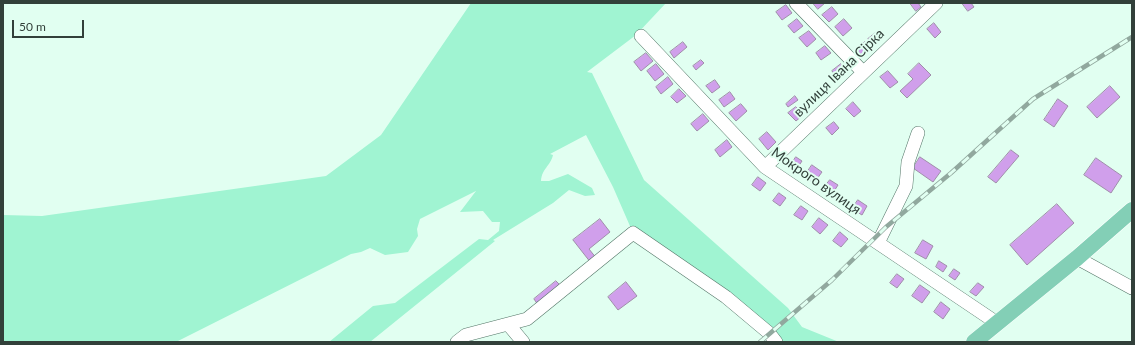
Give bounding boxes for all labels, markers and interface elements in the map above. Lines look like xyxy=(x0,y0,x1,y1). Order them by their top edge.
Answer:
scale bar xyxy=(14,12,86,38)
text: 50 m xyxy=(19,19,46,34)
street label: вулиця Івана Сірка xyxy=(790,25,888,121)
street label: Мокрого вулиця xyxy=(768,144,864,218)

